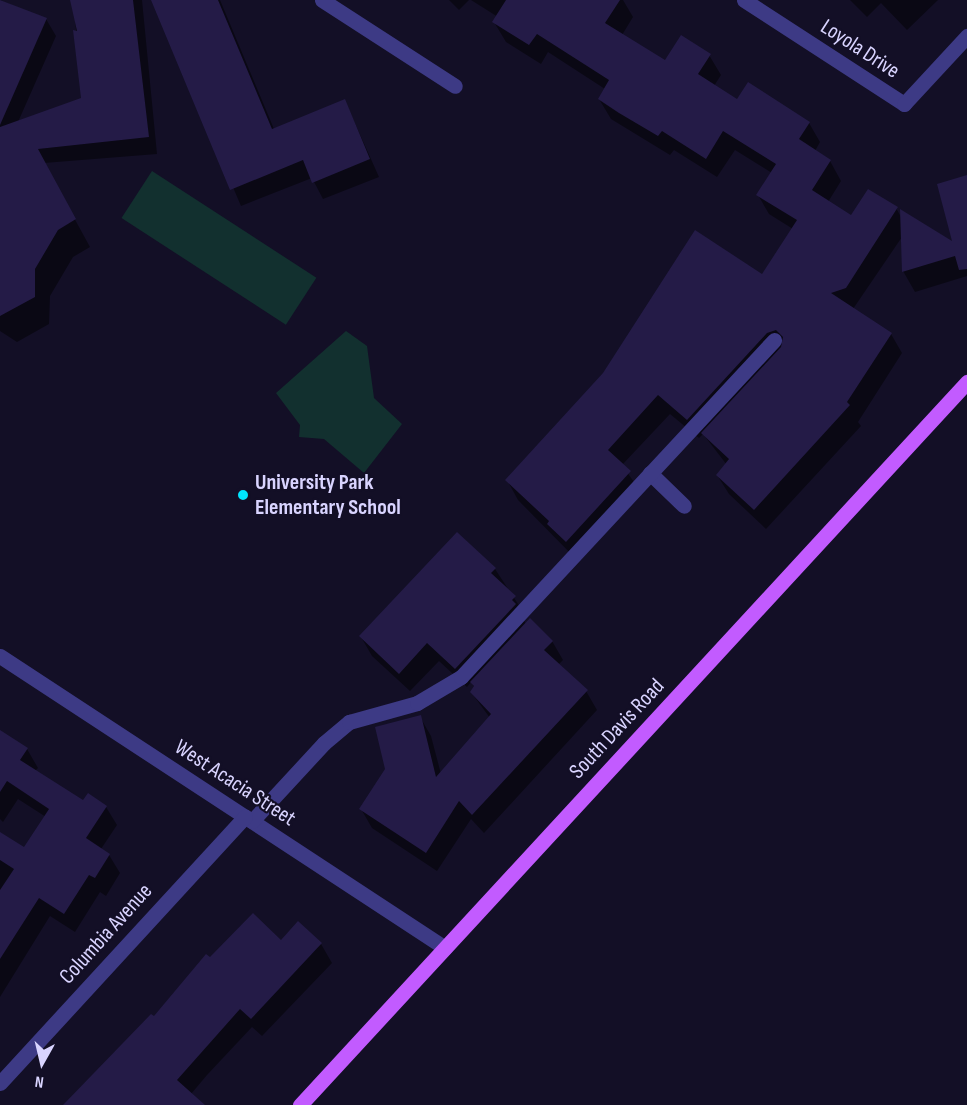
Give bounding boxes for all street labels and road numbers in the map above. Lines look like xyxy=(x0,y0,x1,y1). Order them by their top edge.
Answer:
street label: Loyola Drive xyxy=(816,14,904,84)
street label: South Davis Road xyxy=(564,674,670,784)
street label: West Acacia Street xyxy=(170,734,300,832)
street label: Columbia Avenue xyxy=(54,878,158,990)

